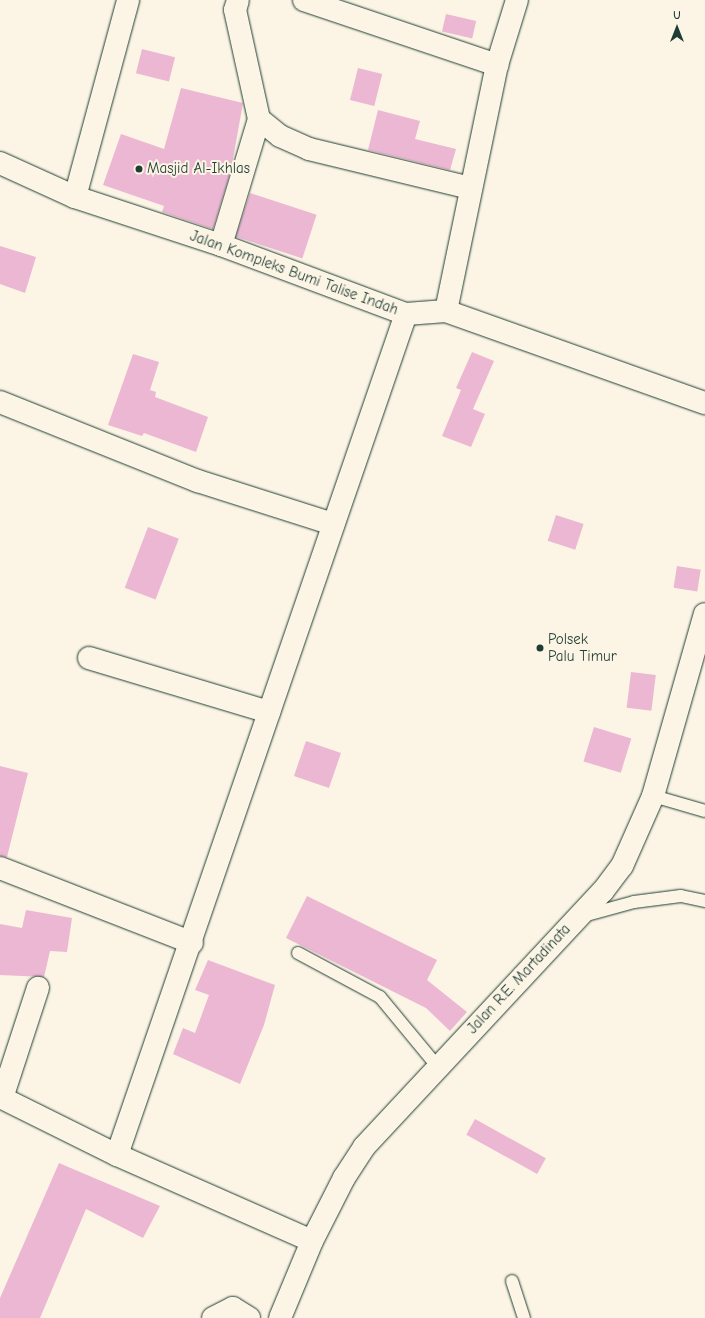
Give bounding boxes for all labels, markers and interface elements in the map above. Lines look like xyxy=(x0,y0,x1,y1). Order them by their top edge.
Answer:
north arrow xyxy=(657,8,697,48)
text: U xyxy=(673,9,681,22)
place label: Masjid Al-Ikhlas xyxy=(147,160,250,178)
marker: Masjid Al-Ikhlas xyxy=(134,164,144,174)
street label: Jalan Kompleks Bumi Talise Indah xyxy=(187,227,401,319)
place label: Polsek Palu Timur xyxy=(548,630,617,665)
marker: Polsek Palu Timur xyxy=(535,643,545,653)
street label: Jalan R.E. Martadinata xyxy=(464,920,574,1038)

